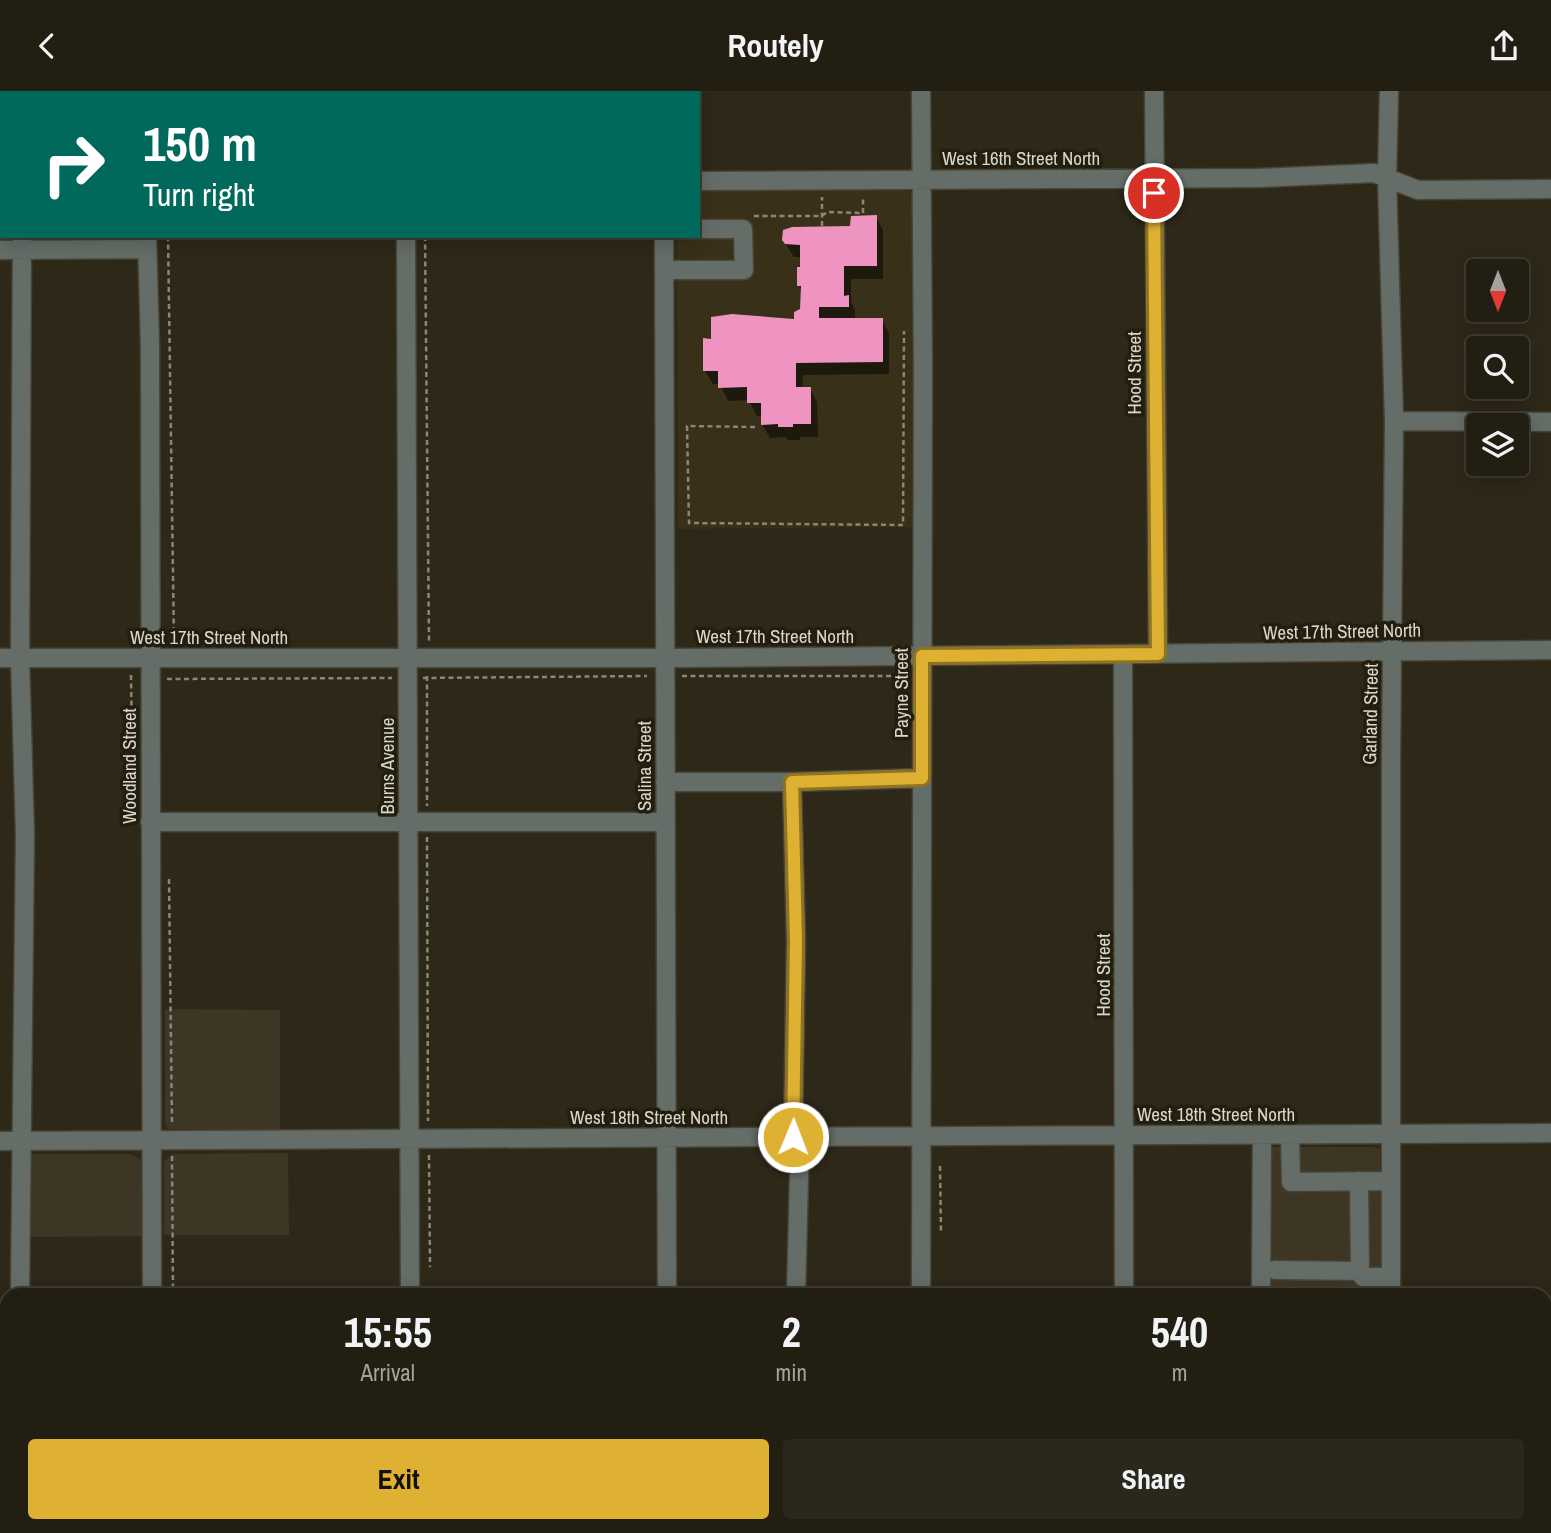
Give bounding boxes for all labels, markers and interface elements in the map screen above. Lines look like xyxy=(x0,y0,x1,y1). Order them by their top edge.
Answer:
text: Routely xyxy=(727,24,824,67)
icon: back xyxy=(28,27,66,65)
icon: share xyxy=(1485,27,1523,65)
text: 150 m xyxy=(143,110,257,176)
icon: right xyxy=(28,119,119,210)
street label: West 16th Street North xyxy=(942,145,1100,171)
pin xyxy=(1124,163,1184,223)
text: Turn right xyxy=(143,173,255,216)
icon: arrive xyxy=(1135,174,1173,212)
north arrow xyxy=(1466,259,1530,322)
map controls xyxy=(1466,259,1529,476)
street label: Hood Street xyxy=(1121,331,1147,415)
button: search xyxy=(1466,336,1529,399)
button: layers xyxy=(1466,413,1529,476)
street label: West 17th Street North xyxy=(1263,617,1421,645)
street label: West 17th Street North xyxy=(696,623,854,649)
street label: West 17th Street North xyxy=(130,624,288,650)
street label: Payne Street xyxy=(888,647,914,738)
street label: Garland Street xyxy=(1356,662,1384,765)
street label: Woodland Street xyxy=(116,707,142,824)
street label: Burns Avenue xyxy=(374,718,400,814)
street label: Salina Street xyxy=(631,720,657,811)
street label: Hood Street xyxy=(1090,933,1116,1017)
position arrow xyxy=(756,1100,830,1174)
street label: West 18th Street North xyxy=(1137,1101,1295,1127)
street label: West 18th Street North xyxy=(570,1104,728,1130)
text: 15:55 xyxy=(344,1304,432,1360)
text: 2 xyxy=(782,1304,801,1360)
text: 540 xyxy=(1151,1304,1208,1360)
text: Arrival xyxy=(361,1357,415,1388)
text: min xyxy=(776,1357,807,1388)
text: m xyxy=(1172,1357,1187,1388)
button: Exit xyxy=(28,1439,769,1519)
button: Share xyxy=(783,1439,1524,1519)

